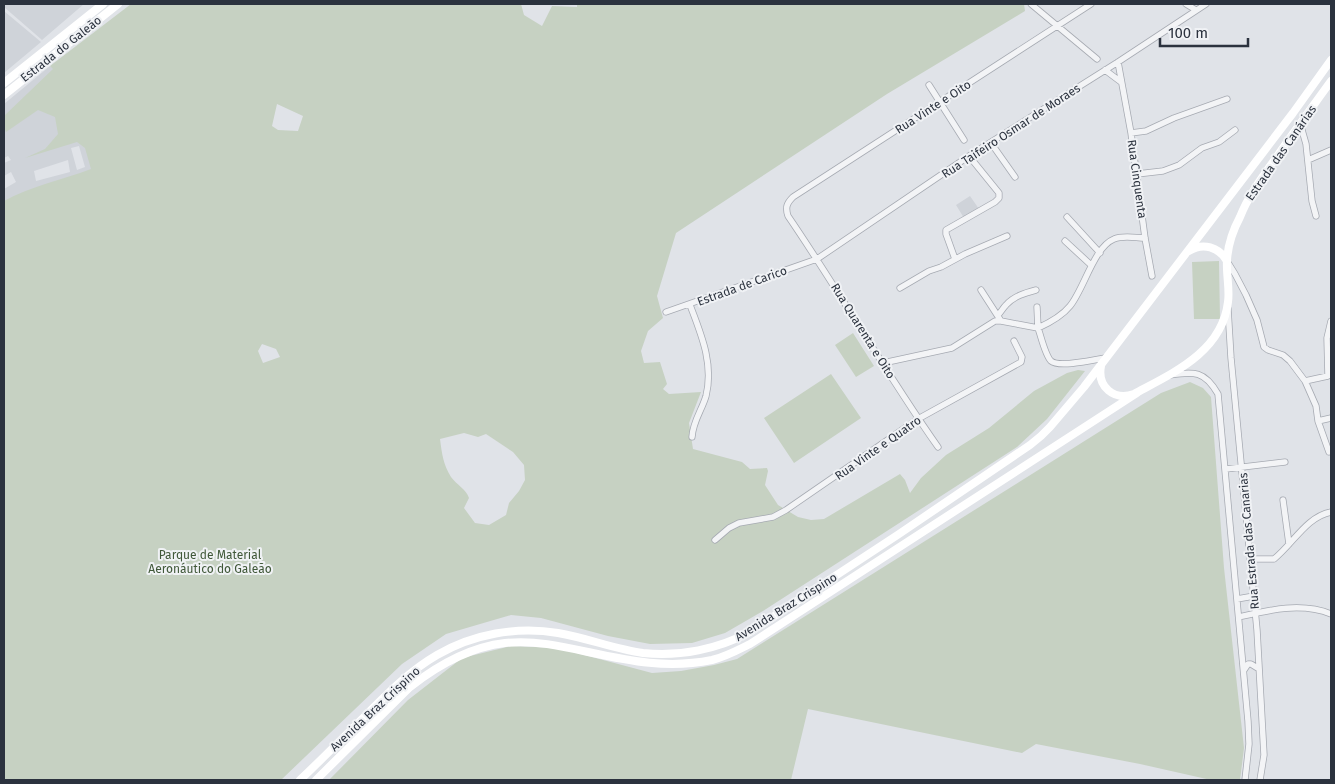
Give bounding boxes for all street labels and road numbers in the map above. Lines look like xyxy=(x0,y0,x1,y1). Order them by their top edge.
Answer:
street label: Estrada do Galeão xyxy=(18,13,104,85)
street label: Rua Vinte e Oito xyxy=(893,77,973,137)
street label: Rua Taifeiro Osmar de Moraes xyxy=(939,81,1083,181)
street label: Estrada das Canárias xyxy=(1243,102,1319,203)
street label: Rua Cinquenta xyxy=(1125,139,1149,219)
street label: Estrada de Carico xyxy=(695,263,789,309)
street label: Rua Quarenta e Oito xyxy=(828,281,898,381)
street label: Rua Vinte e Quatro xyxy=(832,413,924,483)
street label: Rua Estrada das Canarias xyxy=(1236,472,1262,610)
street label: Avenida Braz Crispino xyxy=(732,570,840,644)
street label: Avenida Braz Crispino xyxy=(327,664,423,754)

